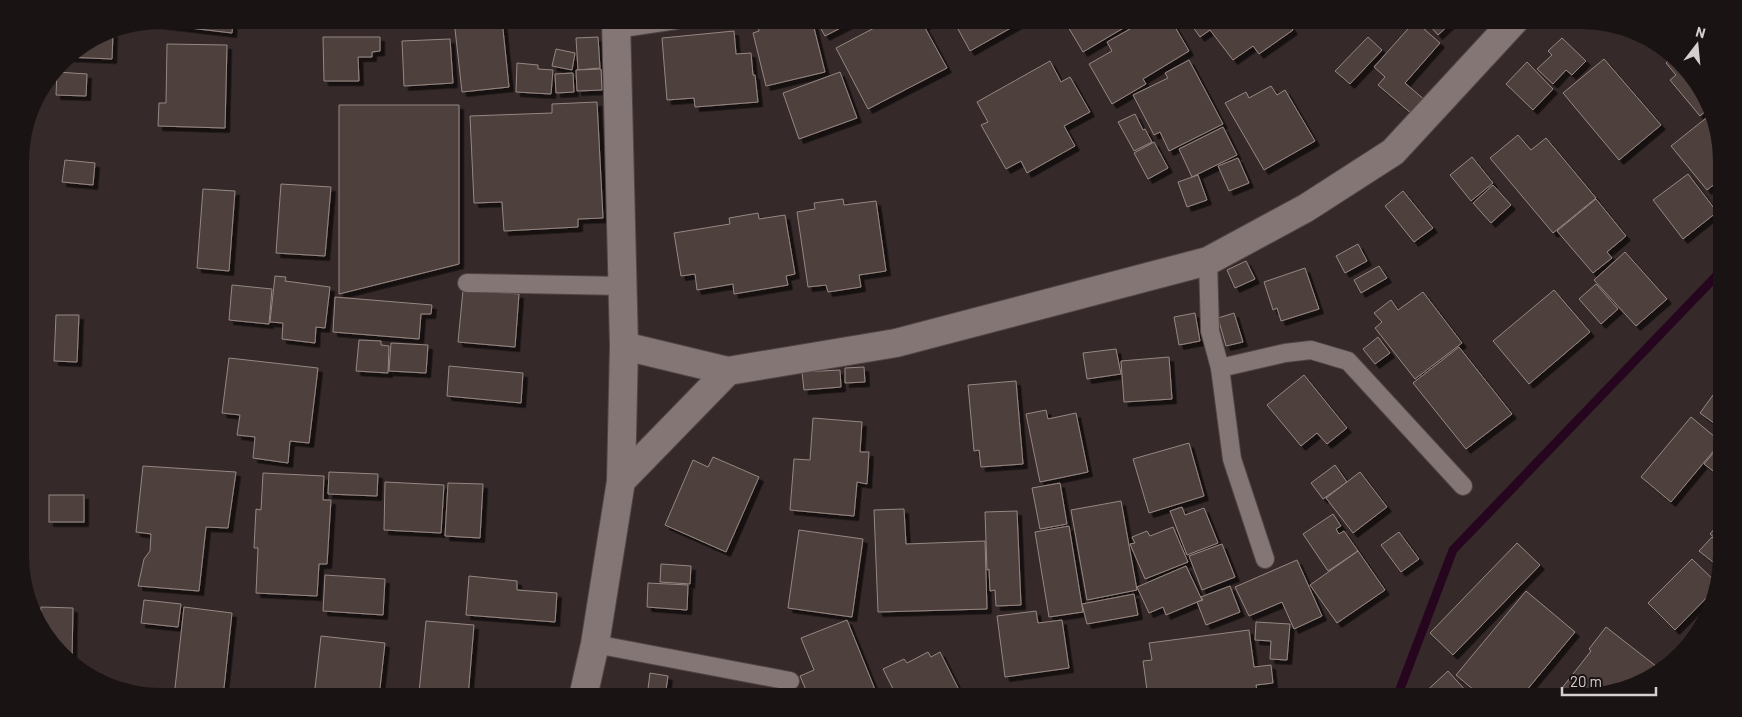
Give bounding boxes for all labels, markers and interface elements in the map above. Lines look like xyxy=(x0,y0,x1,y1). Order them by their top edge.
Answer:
north arrow xyxy=(1672,20,1722,70)
text: N xyxy=(1694,23,1708,41)
scale bar xyxy=(1562,664,1656,696)
text: 20 m xyxy=(1570,672,1602,690)

